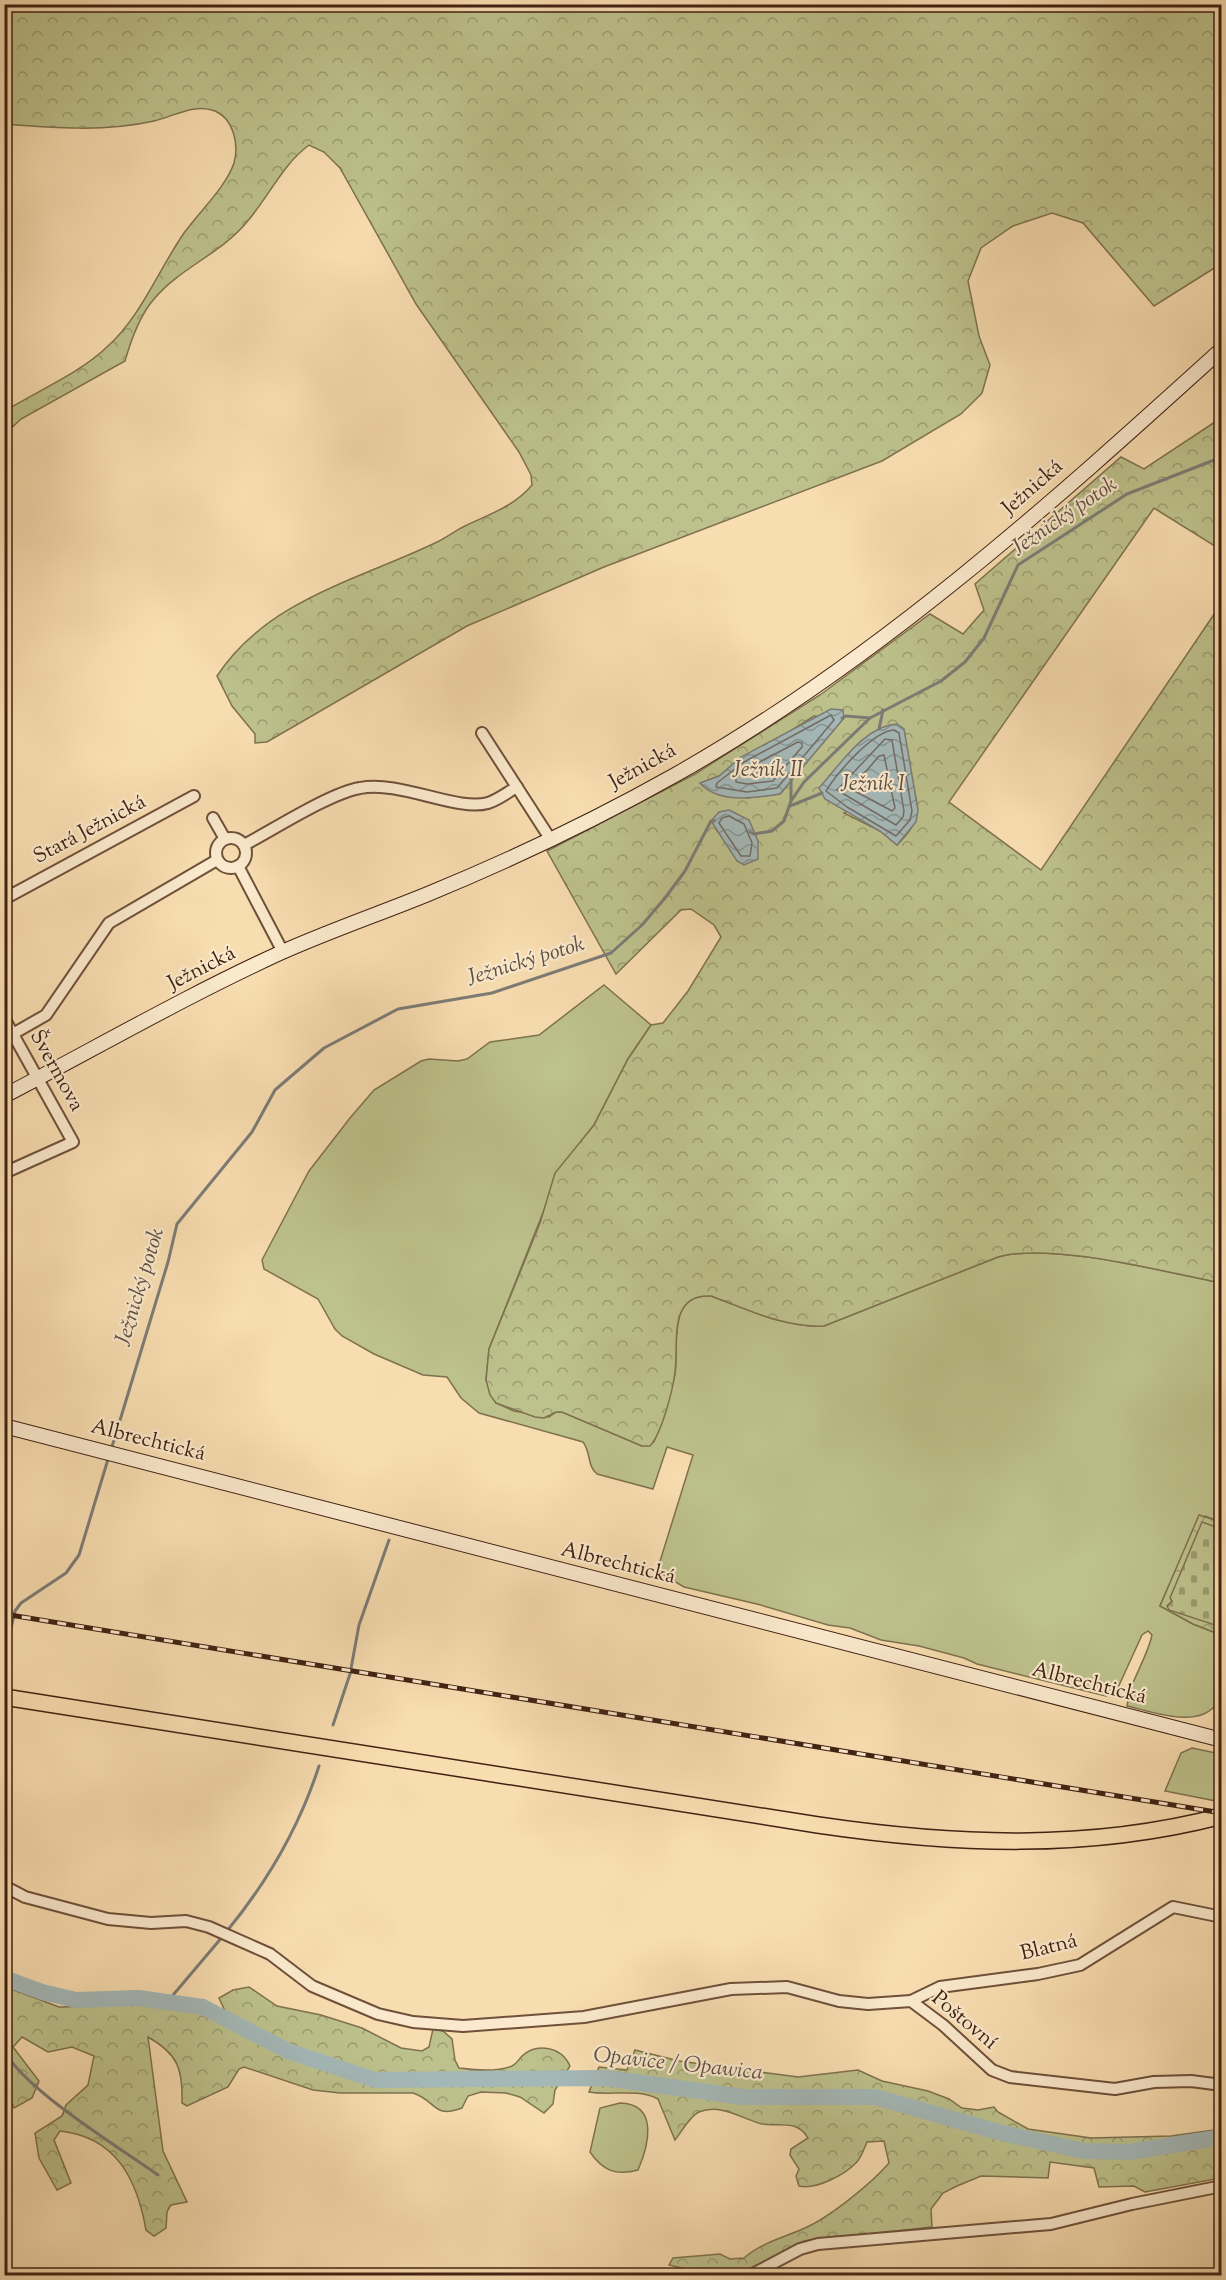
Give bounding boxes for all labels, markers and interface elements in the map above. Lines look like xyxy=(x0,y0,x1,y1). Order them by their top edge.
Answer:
street label: Ježnická xyxy=(995,453,1070,524)
water label: Ježnický potok xyxy=(1005,470,1124,565)
street label: Ježnická xyxy=(603,736,682,798)
water label: Ježník II xyxy=(732,755,803,787)
water label: Ježník I xyxy=(840,769,905,801)
street label: Stará Ježnická xyxy=(28,788,152,872)
water label: Ježnický potok xyxy=(462,929,589,995)
street label: Ježnická xyxy=(162,939,241,999)
street label: Švermova xyxy=(21,1025,91,1118)
water label: Ježnický potok xyxy=(108,1224,174,1351)
street label: Albrechtická xyxy=(87,1412,209,1470)
street label: Albrechtická xyxy=(557,1535,679,1593)
street label: Albrechtická xyxy=(1028,1655,1150,1713)
street label: Blatná xyxy=(1017,1926,1081,1970)
street label: Poštovní xyxy=(924,1984,1004,2058)
water label: Opavice / Opawica xyxy=(591,2040,765,2090)

